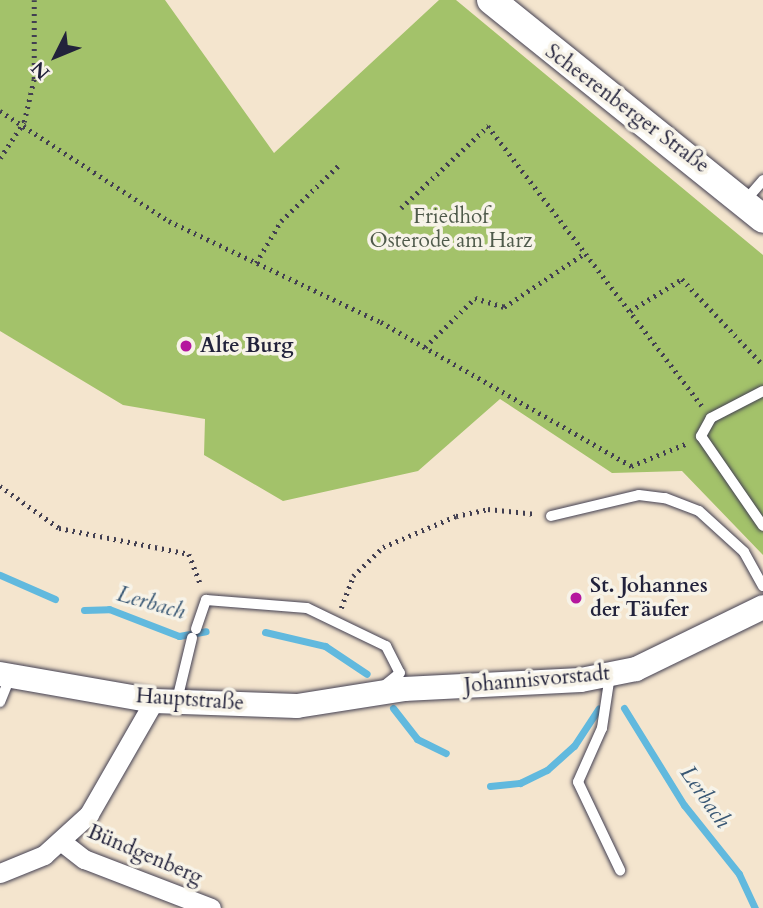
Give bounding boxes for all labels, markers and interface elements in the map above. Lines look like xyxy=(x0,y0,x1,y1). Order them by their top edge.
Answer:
north arrow xyxy=(21,21,91,91)
street label: Scheerenberger Straße xyxy=(540,39,714,179)
text: N xyxy=(26,55,56,85)
park label: Friedhof Osterode am Harz xyxy=(370,204,532,254)
place label: Alte Burg xyxy=(200,333,294,359)
marker: Alte Burg xyxy=(178,338,194,354)
place label: St. Johannes der Täufer xyxy=(590,573,708,623)
water label: Lerbach xyxy=(114,580,188,626)
marker: St. Johannes der Täufer xyxy=(568,590,584,606)
street label: Johannisvorstadt xyxy=(463,661,611,699)
street label: Hauptstraße xyxy=(135,684,245,716)
water label: Lerbach xyxy=(674,760,736,834)
street label: Bündgenberg xyxy=(84,819,206,891)

